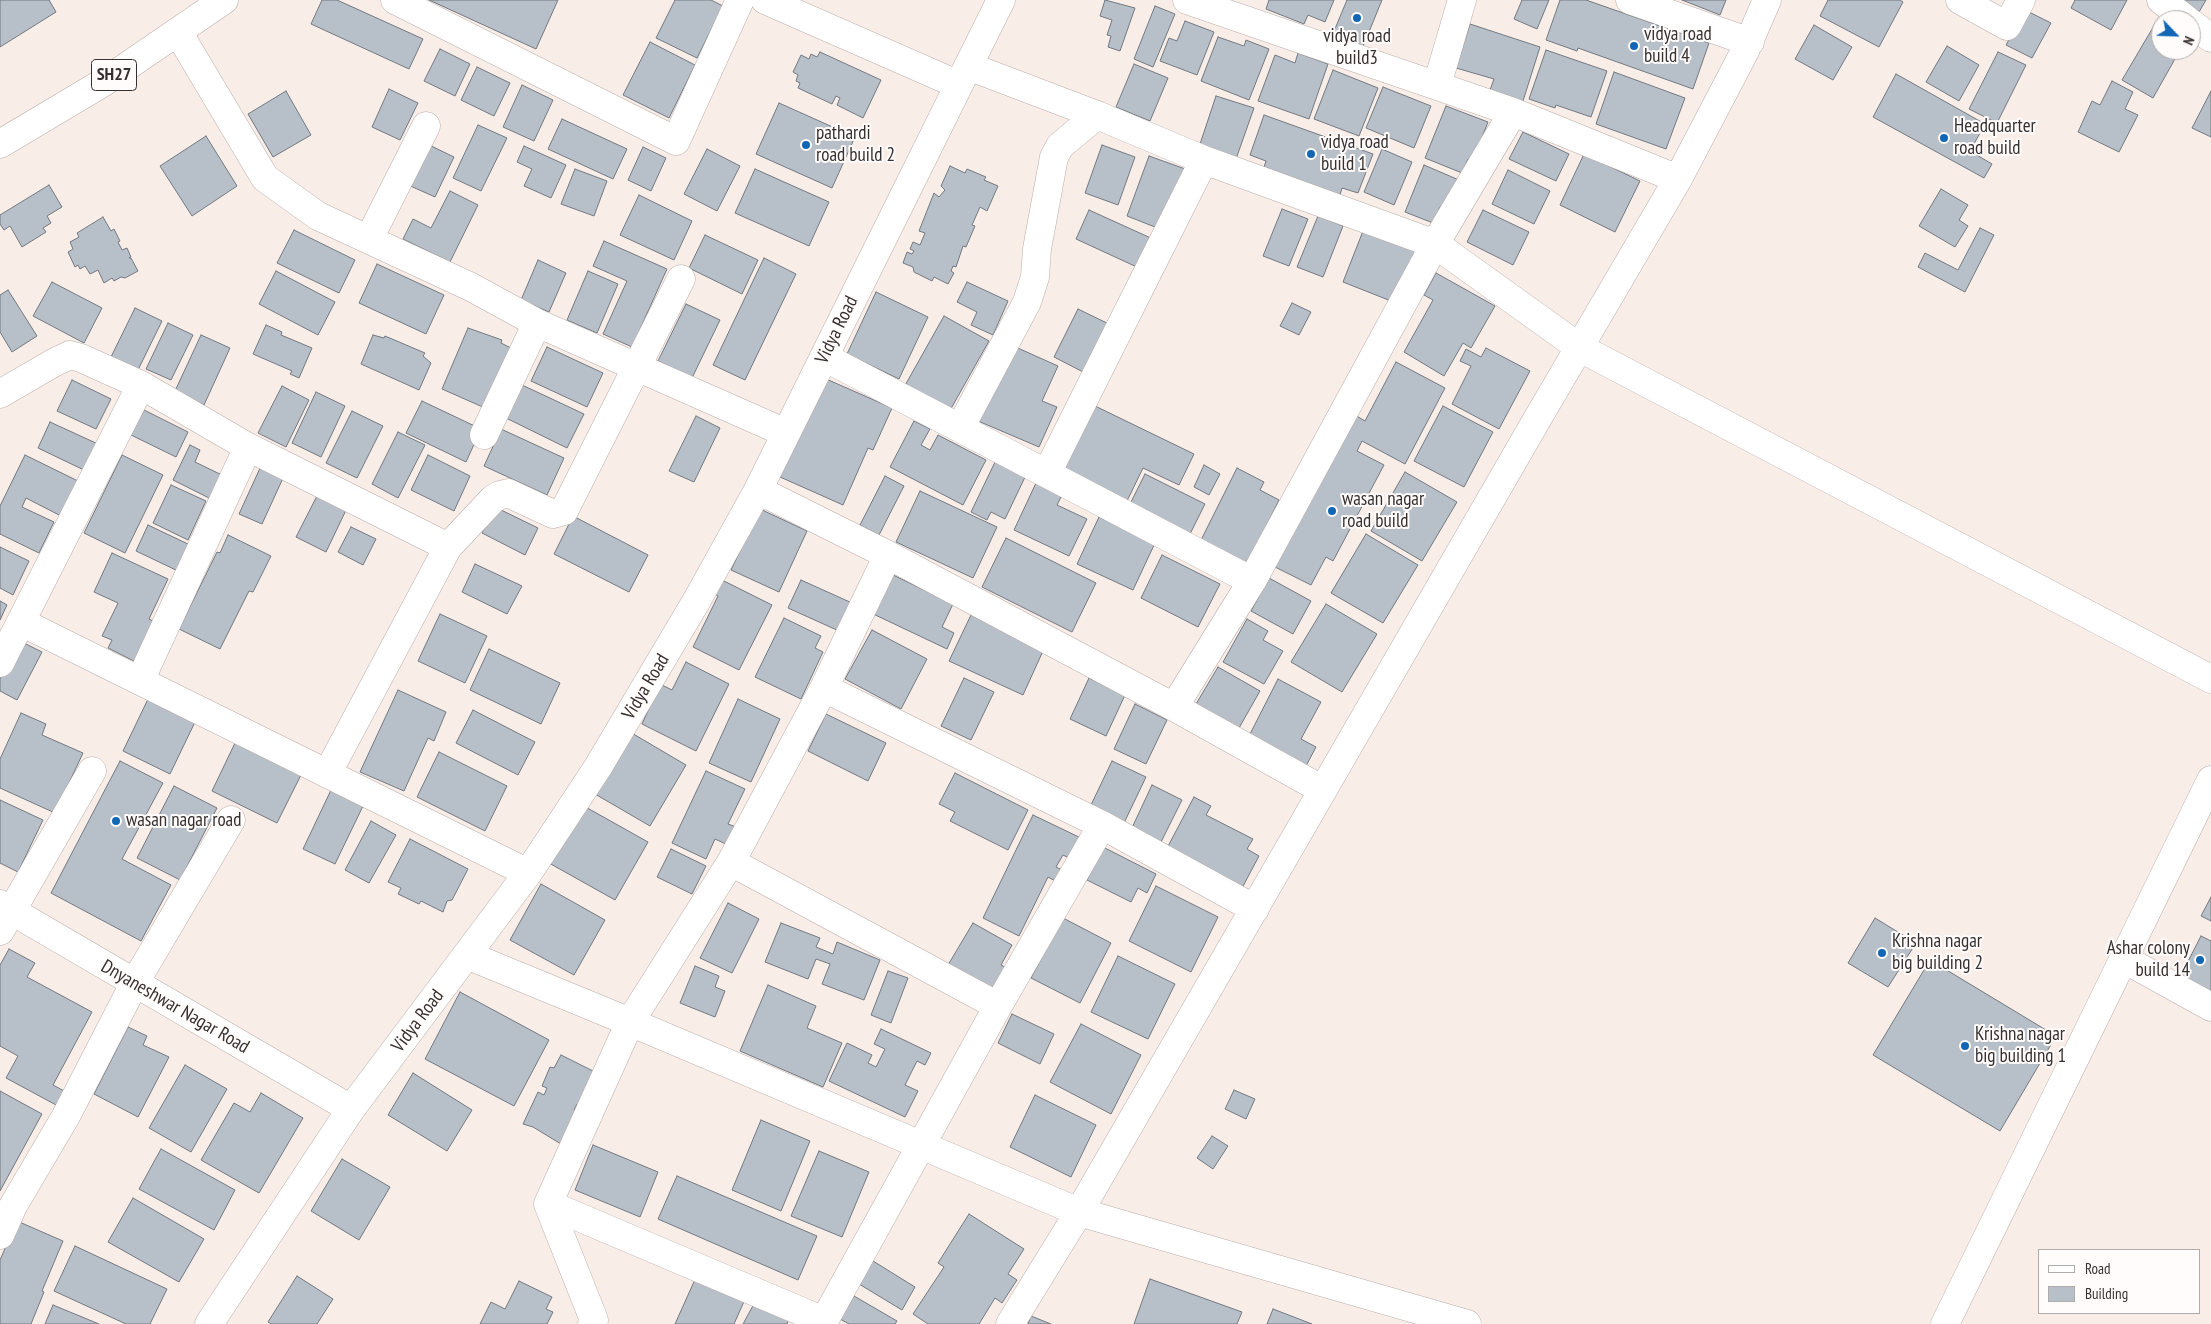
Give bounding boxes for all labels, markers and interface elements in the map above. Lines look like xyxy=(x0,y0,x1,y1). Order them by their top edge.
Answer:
north arrow xyxy=(2151,10,2201,60)
marker: vidya road build3 xyxy=(1351,12,1363,24)
place label: vidya road build 4 xyxy=(1644,24,1712,68)
place label: vidya road build3 xyxy=(1323,26,1391,70)
text: N xyxy=(2179,34,2199,48)
marker: vidya road build 4 xyxy=(1628,40,1640,52)
road number: SH27 xyxy=(92,60,136,90)
place label: Headquarter road build xyxy=(1954,116,2036,160)
place label: pathardi road build 2 xyxy=(816,123,895,167)
place label: vidya road build 1 xyxy=(1321,132,1389,176)
marker: Headquarter road build xyxy=(1938,132,1950,144)
marker: pathardi road build 2 xyxy=(800,139,812,151)
marker: vidya road build 1 xyxy=(1305,148,1317,160)
street label: Vidya Road xyxy=(811,292,863,368)
place label: wasan nagar road build xyxy=(1342,489,1424,533)
marker: wasan nagar road build xyxy=(1326,505,1338,517)
street label: Vidya Road xyxy=(618,650,674,724)
place label: wasan nagar road xyxy=(126,810,241,832)
marker: wasan nagar road xyxy=(110,815,122,827)
place label: Krishna nagar big building 2 xyxy=(1892,931,1983,975)
place label: Ashar colony build 14 xyxy=(2107,938,2190,982)
marker: Krishna nagar big building 2 xyxy=(1876,947,1888,959)
marker: Ashar colony build 14 xyxy=(2194,954,2206,966)
street label: Dnyaneshwar Nagar Road xyxy=(97,955,253,1059)
street label: Vidya Road xyxy=(387,985,449,1057)
place label: Krishna nagar big building 1 xyxy=(1975,1024,2066,1068)
marker: Krishna nagar big building 1 xyxy=(1959,1040,1971,1052)
legend xyxy=(2038,1249,2201,1314)
text: Road xyxy=(2085,1259,2111,1278)
text: Building xyxy=(2085,1284,2128,1303)

